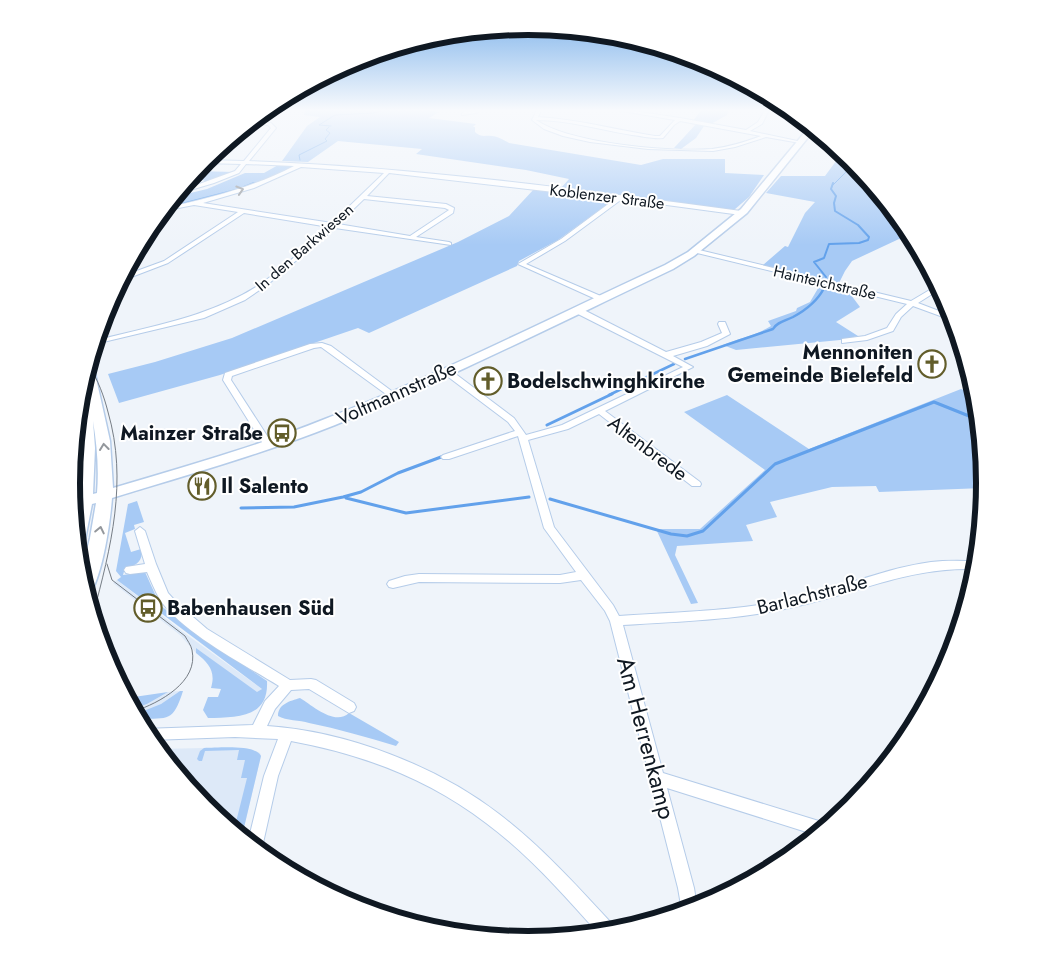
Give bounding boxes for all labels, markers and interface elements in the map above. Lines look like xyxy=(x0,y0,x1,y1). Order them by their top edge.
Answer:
street label: Koblenzer Straße xyxy=(548,178,666,215)
one-way arrow xyxy=(235,186,244,196)
street label: In den Barkwiesen xyxy=(250,198,358,297)
street label: Hainteichstraße xyxy=(771,260,879,305)
place label: Mennoniten Gemeinde Bielefeld xyxy=(727,338,913,390)
church icon: Mennoniten Gemeinde Bielefeld xyxy=(917,349,947,379)
street label: Voltmannstraße xyxy=(331,354,461,433)
church icon: Bodelschwinghkirche xyxy=(473,366,503,396)
place label: Bodelschwinghkirche xyxy=(507,367,705,396)
street label: Altenbrede xyxy=(602,409,694,488)
bus stop icon: Mainzer Straße xyxy=(267,418,297,448)
place label: Mainzer Straße xyxy=(120,419,263,448)
one-way arrow xyxy=(99,443,110,451)
restaurant icon: Il Salento xyxy=(187,471,217,501)
place label: Il Salento xyxy=(221,472,309,501)
one-way arrow xyxy=(94,525,105,534)
street label: Barlachstraße xyxy=(754,567,870,622)
bus stop icon: Babenhausen Süd xyxy=(133,593,163,623)
place label: Babenhausen Süd xyxy=(167,594,334,623)
street label: Am Herrenkamp xyxy=(608,653,685,823)

